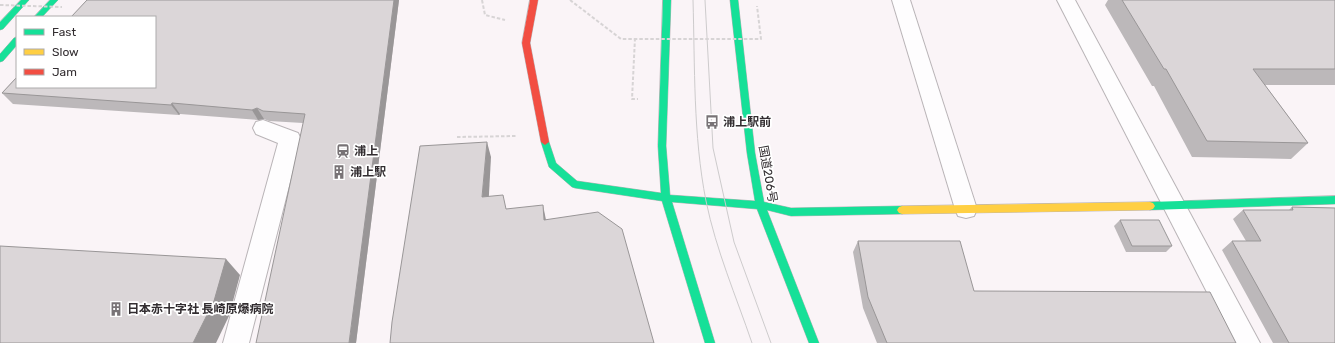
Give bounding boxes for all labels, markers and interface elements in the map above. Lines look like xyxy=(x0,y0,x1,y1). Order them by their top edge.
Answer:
legend xyxy=(16,16,156,88)
text: Fast xyxy=(52,25,76,39)
text: Slow xyxy=(52,45,79,59)
text: Jam xyxy=(52,65,77,79)
bus stop icon: 浦上駅前 xyxy=(704,114,720,130)
place label: 浦上駅前 xyxy=(723,115,771,129)
station icon: 浦上 xyxy=(335,143,351,159)
place label: 浦上 xyxy=(354,144,378,158)
street label: 国道206号 xyxy=(756,144,780,204)
building icon: 浦上駅 xyxy=(331,164,347,180)
place label: 浦上駅 xyxy=(350,165,386,179)
building icon: 日本赤十字社 長崎原爆病院 xyxy=(108,301,124,317)
place label: 日本赤十字社 長崎原爆病院 xyxy=(127,302,274,316)

